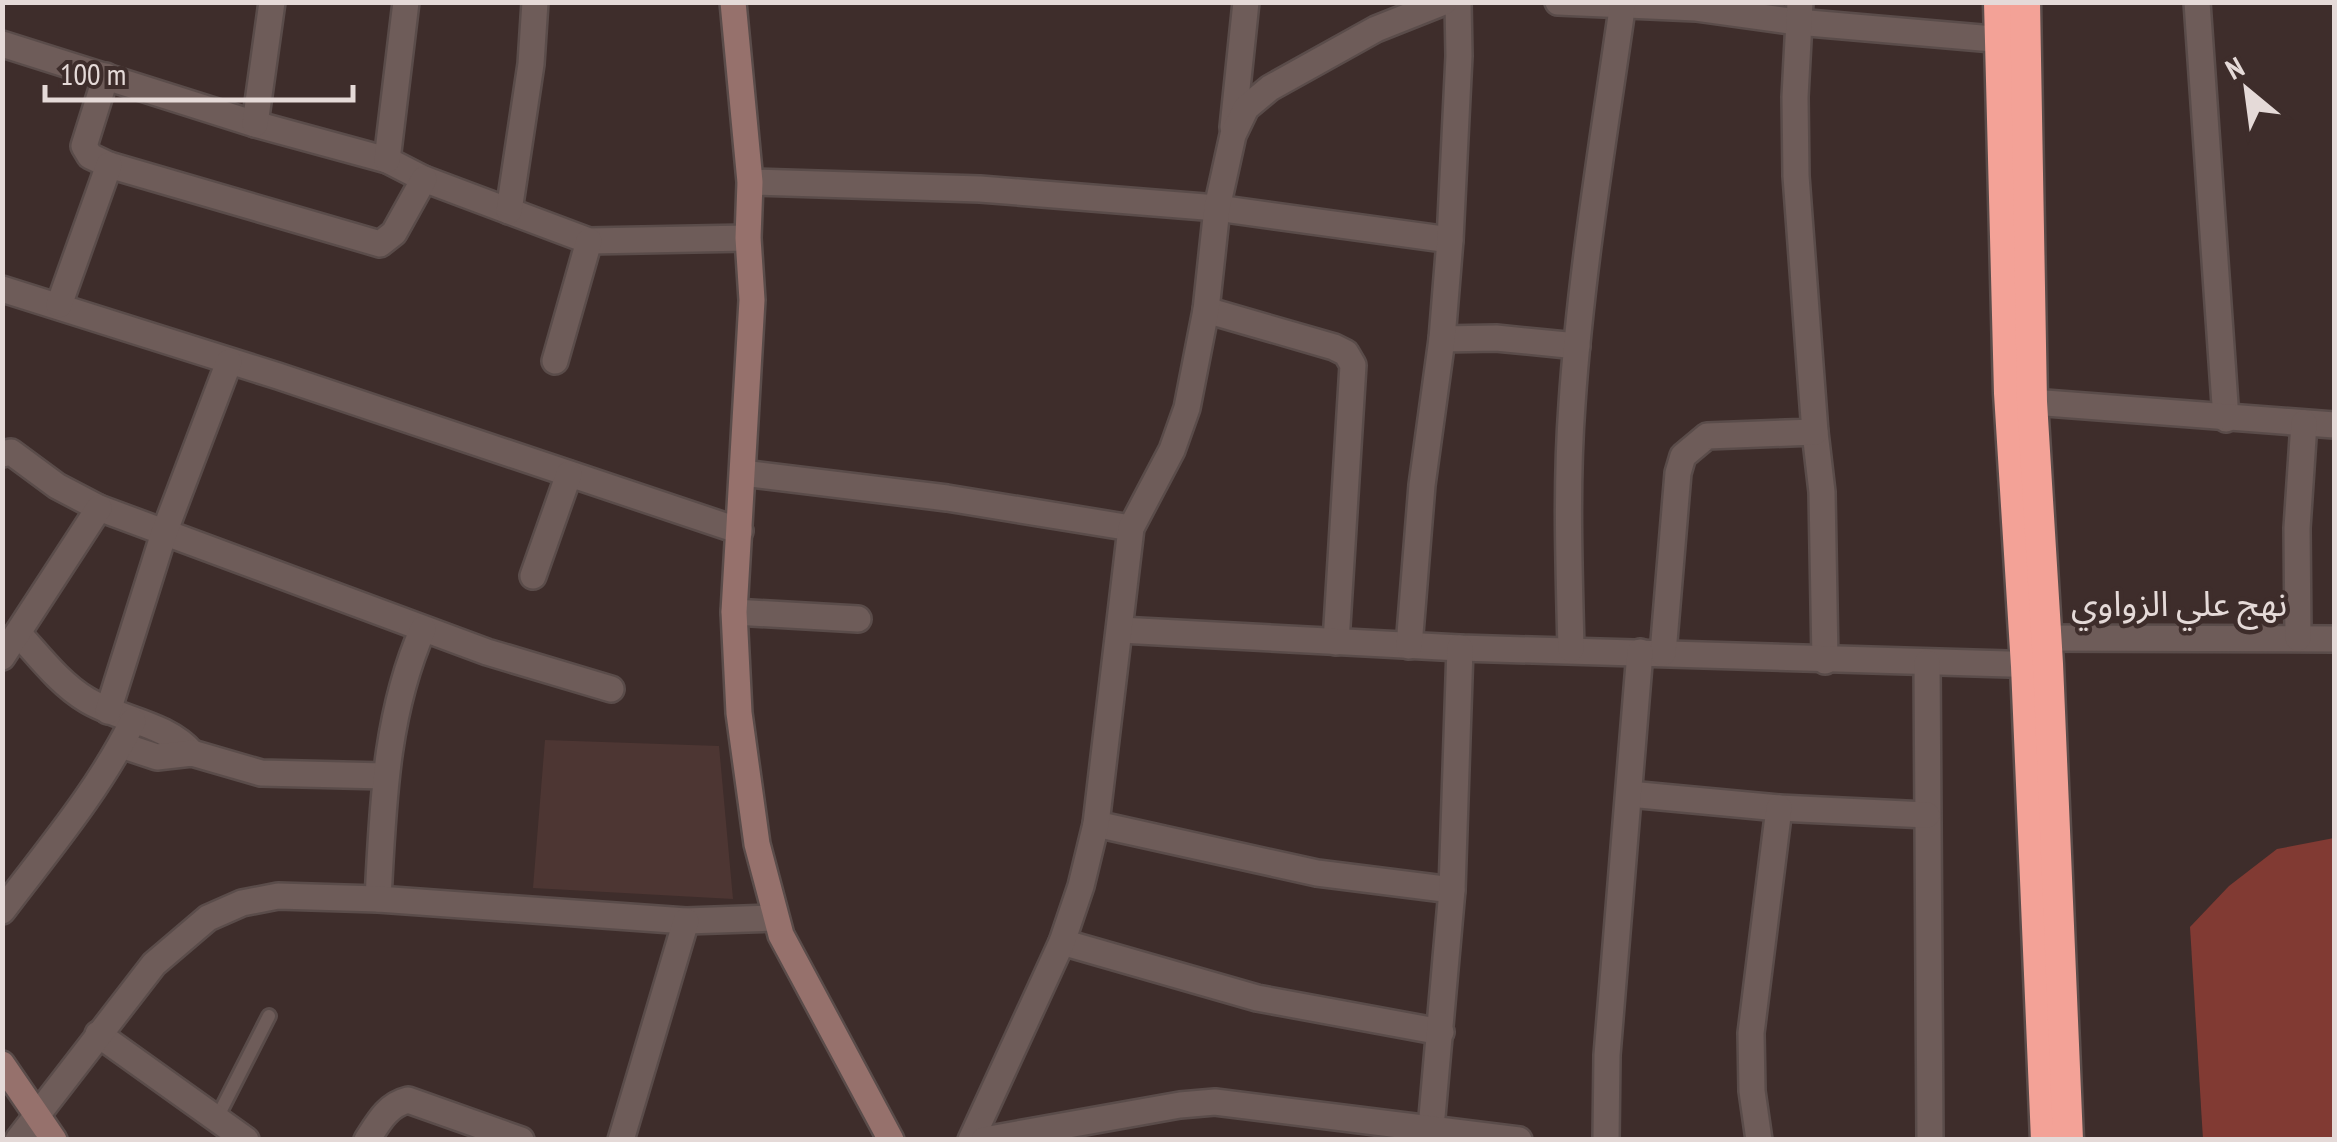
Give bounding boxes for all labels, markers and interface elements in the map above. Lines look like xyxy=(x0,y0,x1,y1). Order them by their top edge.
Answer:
scale bar xyxy=(45,40,352,102)
north arrow xyxy=(2197,40,2297,140)
text: N xyxy=(2219,48,2250,88)
text: 100 m xyxy=(60,54,126,93)
street label: نهج علي الزواوي xyxy=(2071,580,2287,631)

